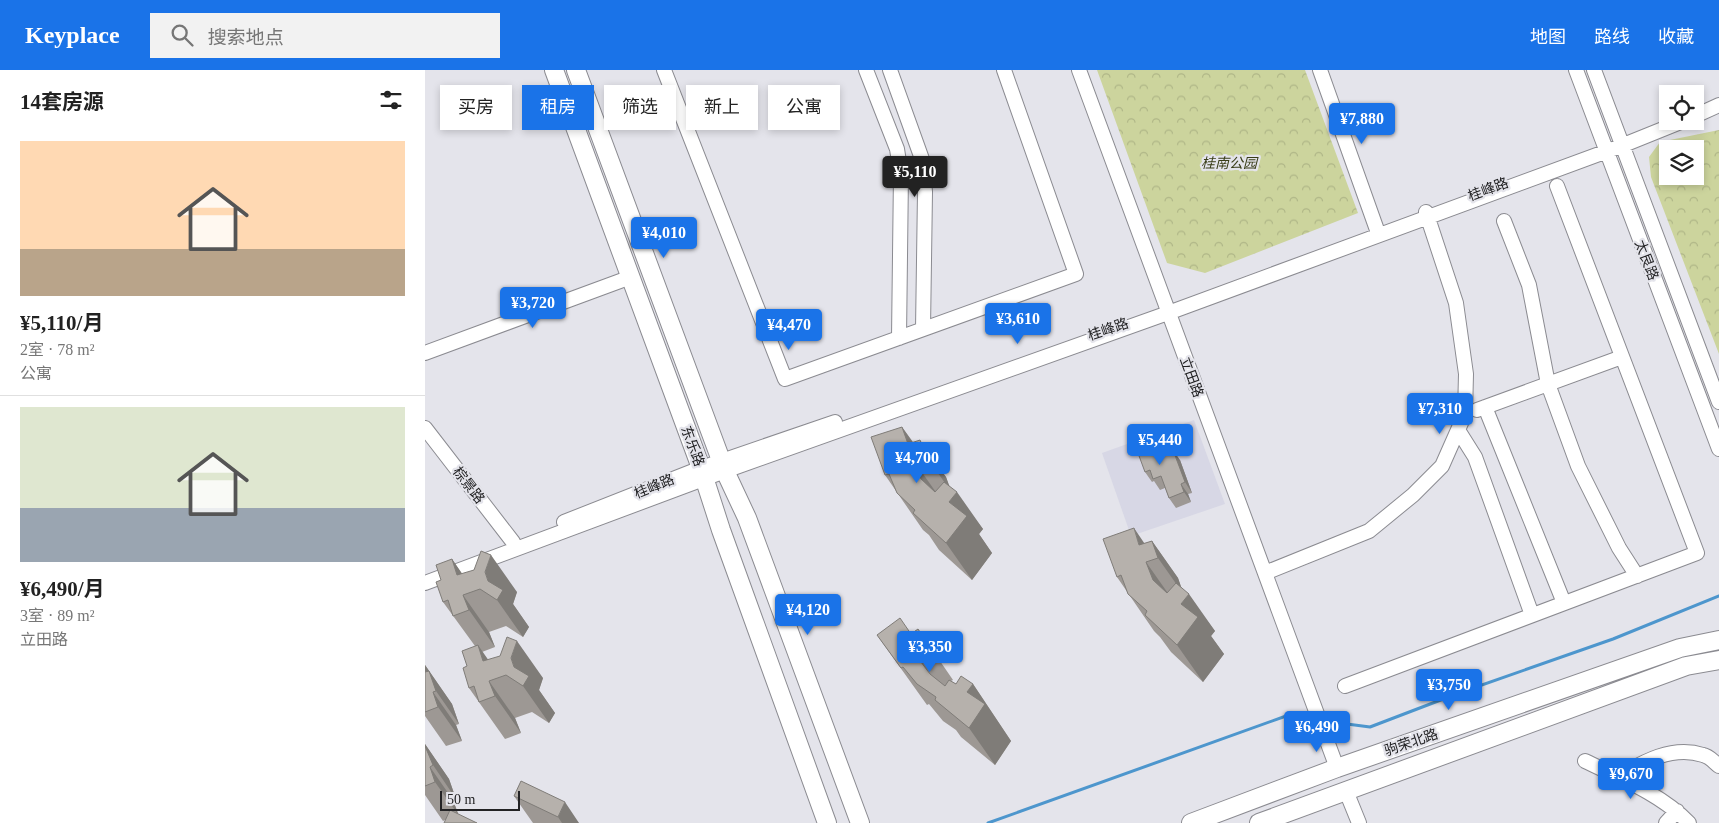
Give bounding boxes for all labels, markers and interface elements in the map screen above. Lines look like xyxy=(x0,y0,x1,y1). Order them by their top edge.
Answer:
search box xyxy=(150,13,500,58)
icon: search xyxy=(168,21,196,49)
text: Keyplace xyxy=(25,22,120,48)
text: 搜索地点 xyxy=(208,27,284,48)
text: 地图 xyxy=(1530,27,1566,47)
text: 路线 xyxy=(1594,27,1630,47)
text: 收藏 xyxy=(1658,27,1694,47)
chip: 买房 xyxy=(440,85,512,130)
chip: 租房 xyxy=(522,85,594,130)
chip: 筛选 xyxy=(604,85,676,130)
chip: 新上 xyxy=(686,85,758,130)
chip: 公寓 xyxy=(768,85,840,130)
map controls xyxy=(1659,85,1704,185)
button: locate xyxy=(1659,85,1704,130)
icon: filters xyxy=(377,86,405,114)
text: 14套房源 xyxy=(20,90,104,114)
pin: ¥7,880 xyxy=(1321,102,1403,145)
text: ¥7,880 xyxy=(1340,110,1384,127)
button: layers xyxy=(1659,140,1704,185)
pin: ¥5,110 xyxy=(874,156,956,198)
park label: 桂南公园 xyxy=(1201,156,1259,171)
text: ¥5,110 xyxy=(893,163,937,180)
icon: home xyxy=(168,174,258,264)
street label: 桂峰路 xyxy=(1466,174,1510,204)
pin: ¥4,010 xyxy=(623,216,705,259)
text: ¥4,010 xyxy=(642,224,686,241)
street label: 太艮路 xyxy=(1632,238,1661,282)
pin: ¥3,720 xyxy=(492,286,574,329)
text: ¥3,720 xyxy=(511,294,555,311)
pin: ¥3,610 xyxy=(977,302,1059,345)
pin: ¥4,470 xyxy=(748,308,830,351)
text: ¥3,610 xyxy=(996,310,1040,327)
text: ¥5,110/月 xyxy=(20,311,103,335)
street label: 桂峰路 xyxy=(1086,315,1130,343)
text: ¥4,470 xyxy=(767,316,811,333)
text: 2室 · 78 m² xyxy=(20,341,95,358)
street label: 立田路 xyxy=(1177,355,1206,399)
text: 公寓 xyxy=(20,365,52,382)
pin: ¥7,310 xyxy=(1399,392,1481,435)
text: ¥7,310 xyxy=(1418,400,1462,417)
street label: 东乐路 xyxy=(678,424,707,468)
pin: ¥5,440 xyxy=(1119,424,1201,466)
text: ¥5,440 xyxy=(1138,431,1182,448)
icon: home xyxy=(168,439,258,529)
pin: ¥4,700 xyxy=(876,442,958,484)
text: ¥4,700 xyxy=(895,449,939,466)
street label: 棕景路 xyxy=(450,464,488,506)
street label: 桂峰路 xyxy=(632,471,676,501)
text: ¥6,490/月 xyxy=(20,577,105,601)
pin: ¥4,120 xyxy=(767,594,849,636)
text: ¥4,120 xyxy=(786,601,830,618)
text: 3室 · 89 m² xyxy=(20,607,95,624)
pin: ¥3,350 xyxy=(889,630,971,673)
text: 立田路 xyxy=(20,631,68,648)
text: ¥3,350 xyxy=(908,638,952,655)
pin: ¥3,750 xyxy=(1408,668,1490,711)
text: ¥3,750 xyxy=(1427,676,1471,693)
pin: ¥6,490 xyxy=(1276,710,1358,753)
text: ¥6,490 xyxy=(1295,718,1339,735)
street label: 驹荣北路 xyxy=(1382,725,1440,759)
pin: ¥9,670 xyxy=(1590,758,1672,800)
text: ¥9,670 xyxy=(1609,765,1653,782)
scale bar xyxy=(440,788,520,811)
text: 50 m xyxy=(447,792,475,807)

